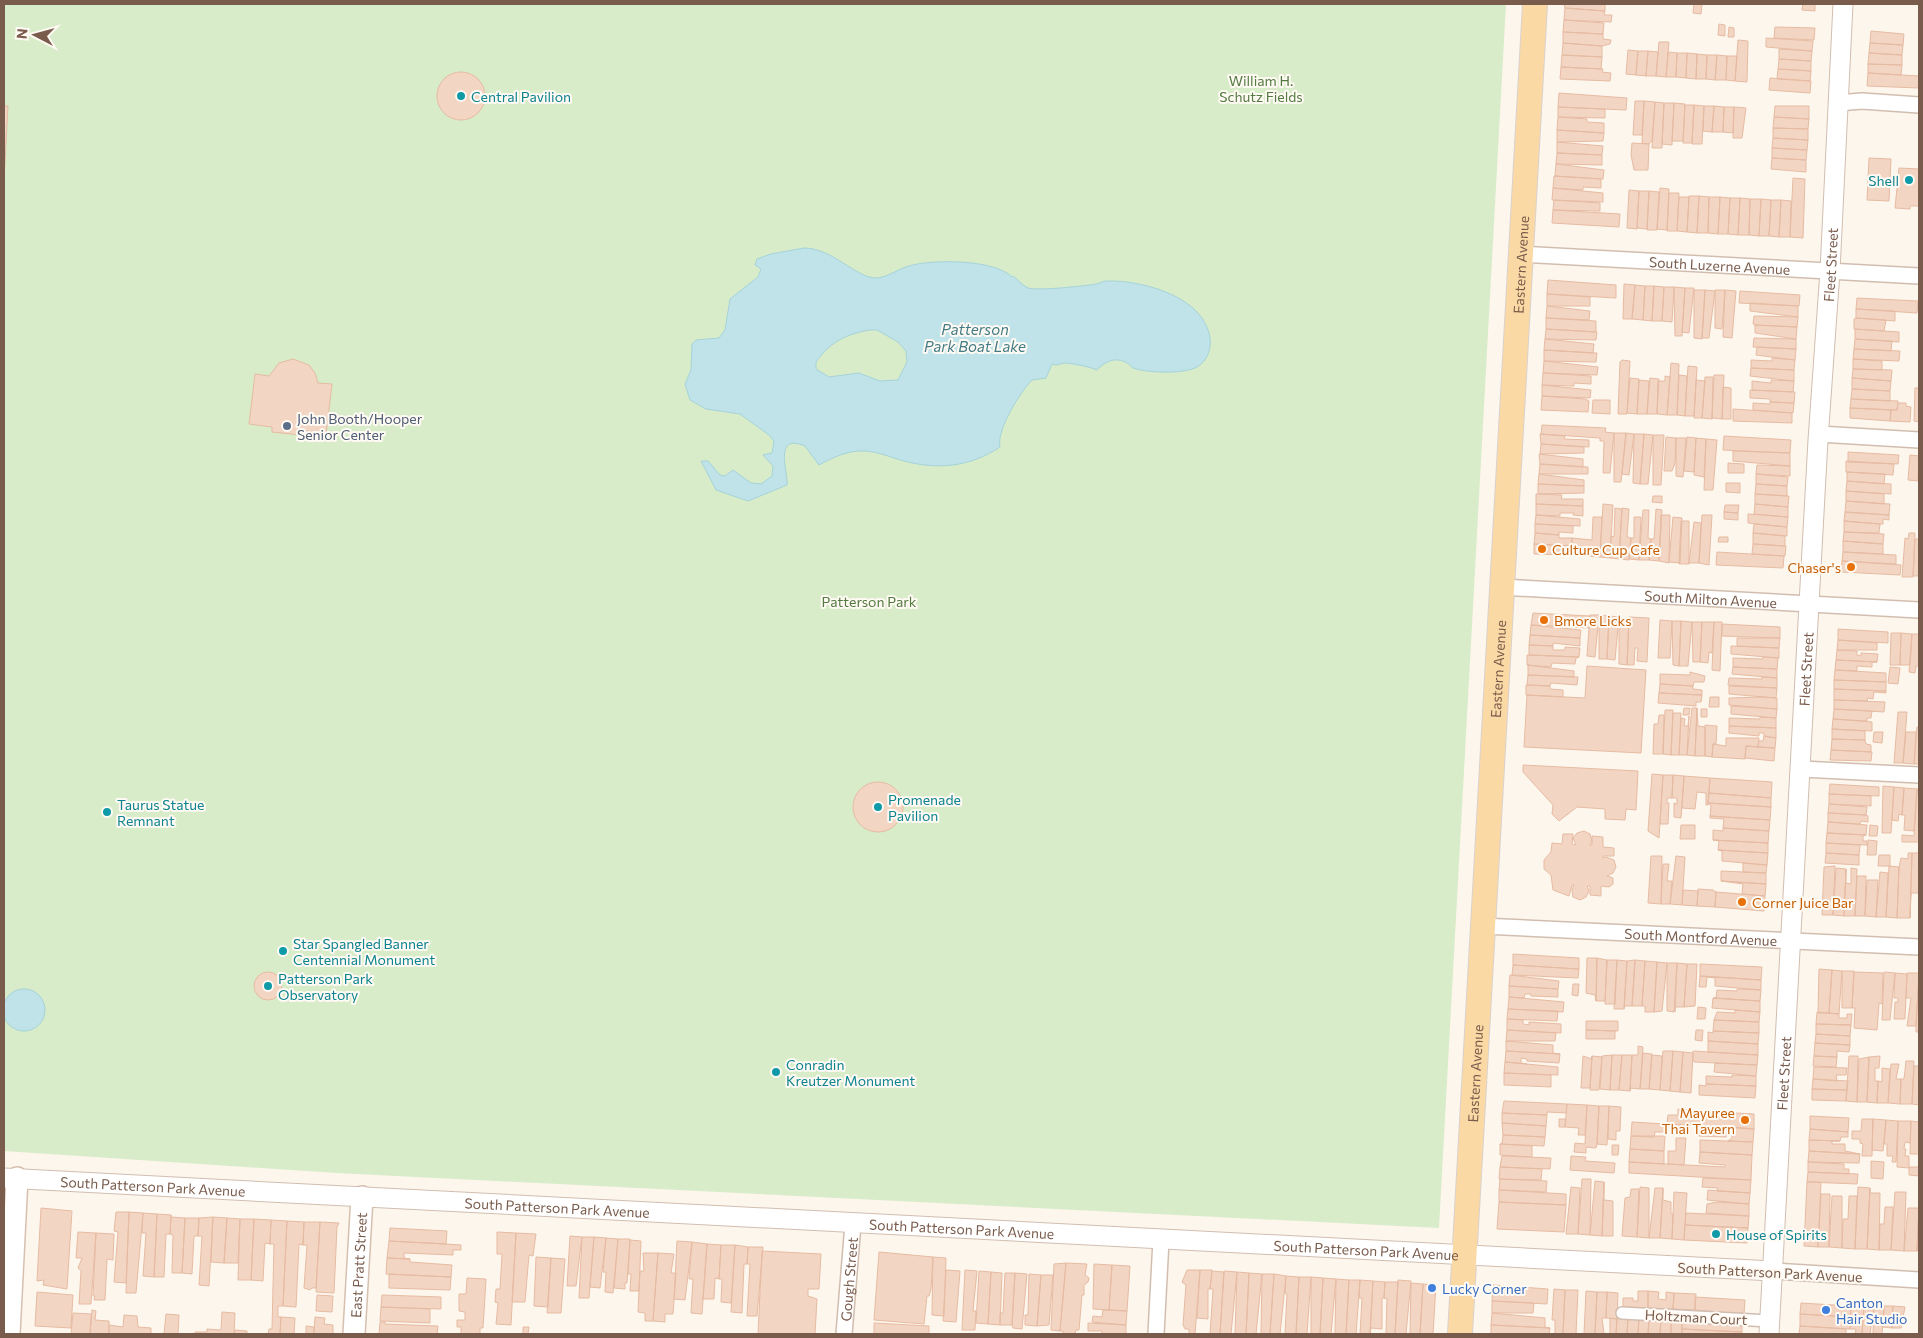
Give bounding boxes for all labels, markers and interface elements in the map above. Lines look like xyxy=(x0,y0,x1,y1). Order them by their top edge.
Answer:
north arrow xyxy=(10,10,60,60)
text: N xyxy=(13,27,31,40)
park label: William H. Schutz Fields xyxy=(1219,72,1303,105)
place label: Central Pavilion xyxy=(471,88,571,105)
marker: Central Pavilion xyxy=(455,90,467,102)
place label: Shell xyxy=(1868,172,1899,189)
marker: Shell xyxy=(1903,174,1915,186)
street label: Eastern Avenue xyxy=(1509,215,1532,314)
street label: Fleet Street xyxy=(1819,227,1841,302)
street label: South Luzerne Avenue xyxy=(1649,253,1791,277)
water label: Patterson Park Boat Lake xyxy=(924,320,1026,355)
place label: John Booth/Hooper Senior Center xyxy=(297,410,423,443)
marker: John Booth/Hooper Senior Center xyxy=(281,420,293,432)
place label: Culture Cup Cafe xyxy=(1552,541,1660,558)
marker: Culture Cup Cafe xyxy=(1536,543,1548,555)
place label: Chaser's xyxy=(1788,559,1841,576)
marker: Chaser's xyxy=(1845,561,1857,573)
street label: South Milton Avenue xyxy=(1644,586,1778,611)
park label: Patterson Park xyxy=(822,593,917,610)
place label: Bmore Licks xyxy=(1554,612,1632,629)
marker: Bmore Licks xyxy=(1538,614,1550,626)
street label: Eastern Avenue xyxy=(1486,620,1509,718)
street label: Fleet Street xyxy=(1795,631,1816,707)
place label: Promenade Pavilion xyxy=(888,791,961,824)
place label: Taurus Statue Remnant xyxy=(117,796,204,829)
marker: Promenade Pavilion xyxy=(872,801,884,813)
marker: Taurus Statue Remnant xyxy=(101,806,113,818)
place label: Corner Juice Bar xyxy=(1752,894,1854,911)
marker: Corner Juice Bar xyxy=(1736,896,1748,908)
street label: South Montford Avenue xyxy=(1624,924,1777,949)
place label: Star Spangled Banner Centennial Monument xyxy=(293,935,435,968)
marker: Star Spangled Banner Centennial Monument xyxy=(277,945,289,957)
place label: Patterson Park Observatory xyxy=(278,970,373,1003)
marker: Patterson Park Observatory xyxy=(262,980,274,992)
street label: Eastern Avenue xyxy=(1463,1024,1486,1123)
street label: Fleet Street xyxy=(1773,1036,1794,1111)
place label: Conradin Kreutzer Monument xyxy=(786,1056,915,1089)
marker: Conradin Kreutzer Monument xyxy=(770,1066,782,1078)
place label: Mayuree Thai Tavern xyxy=(1662,1104,1735,1137)
marker: Mayuree Thai Tavern xyxy=(1739,1114,1751,1126)
street label: South Patterson Park Avenue xyxy=(60,1172,246,1199)
street label: South Patterson Park Avenue xyxy=(464,1194,650,1220)
street label: East Pratt Street xyxy=(346,1212,370,1318)
street label: South Patterson Park Avenue xyxy=(869,1215,1055,1242)
place label: House of Spirits xyxy=(1726,1226,1827,1243)
marker: House of Spirits xyxy=(1710,1228,1722,1240)
street label: Gough Street xyxy=(837,1236,860,1322)
street label: South Patterson Park Avenue xyxy=(1273,1236,1459,1263)
street label: South Patterson Park Avenue xyxy=(1677,1259,1863,1285)
place label: Lucky Corner xyxy=(1442,1280,1527,1297)
marker: Lucky Corner xyxy=(1426,1282,1438,1294)
place label: Canton Hair Studio xyxy=(1836,1294,1907,1327)
marker: Canton Hair Studio xyxy=(1820,1304,1832,1316)
street label: Holtzman Court xyxy=(1644,1306,1748,1328)

